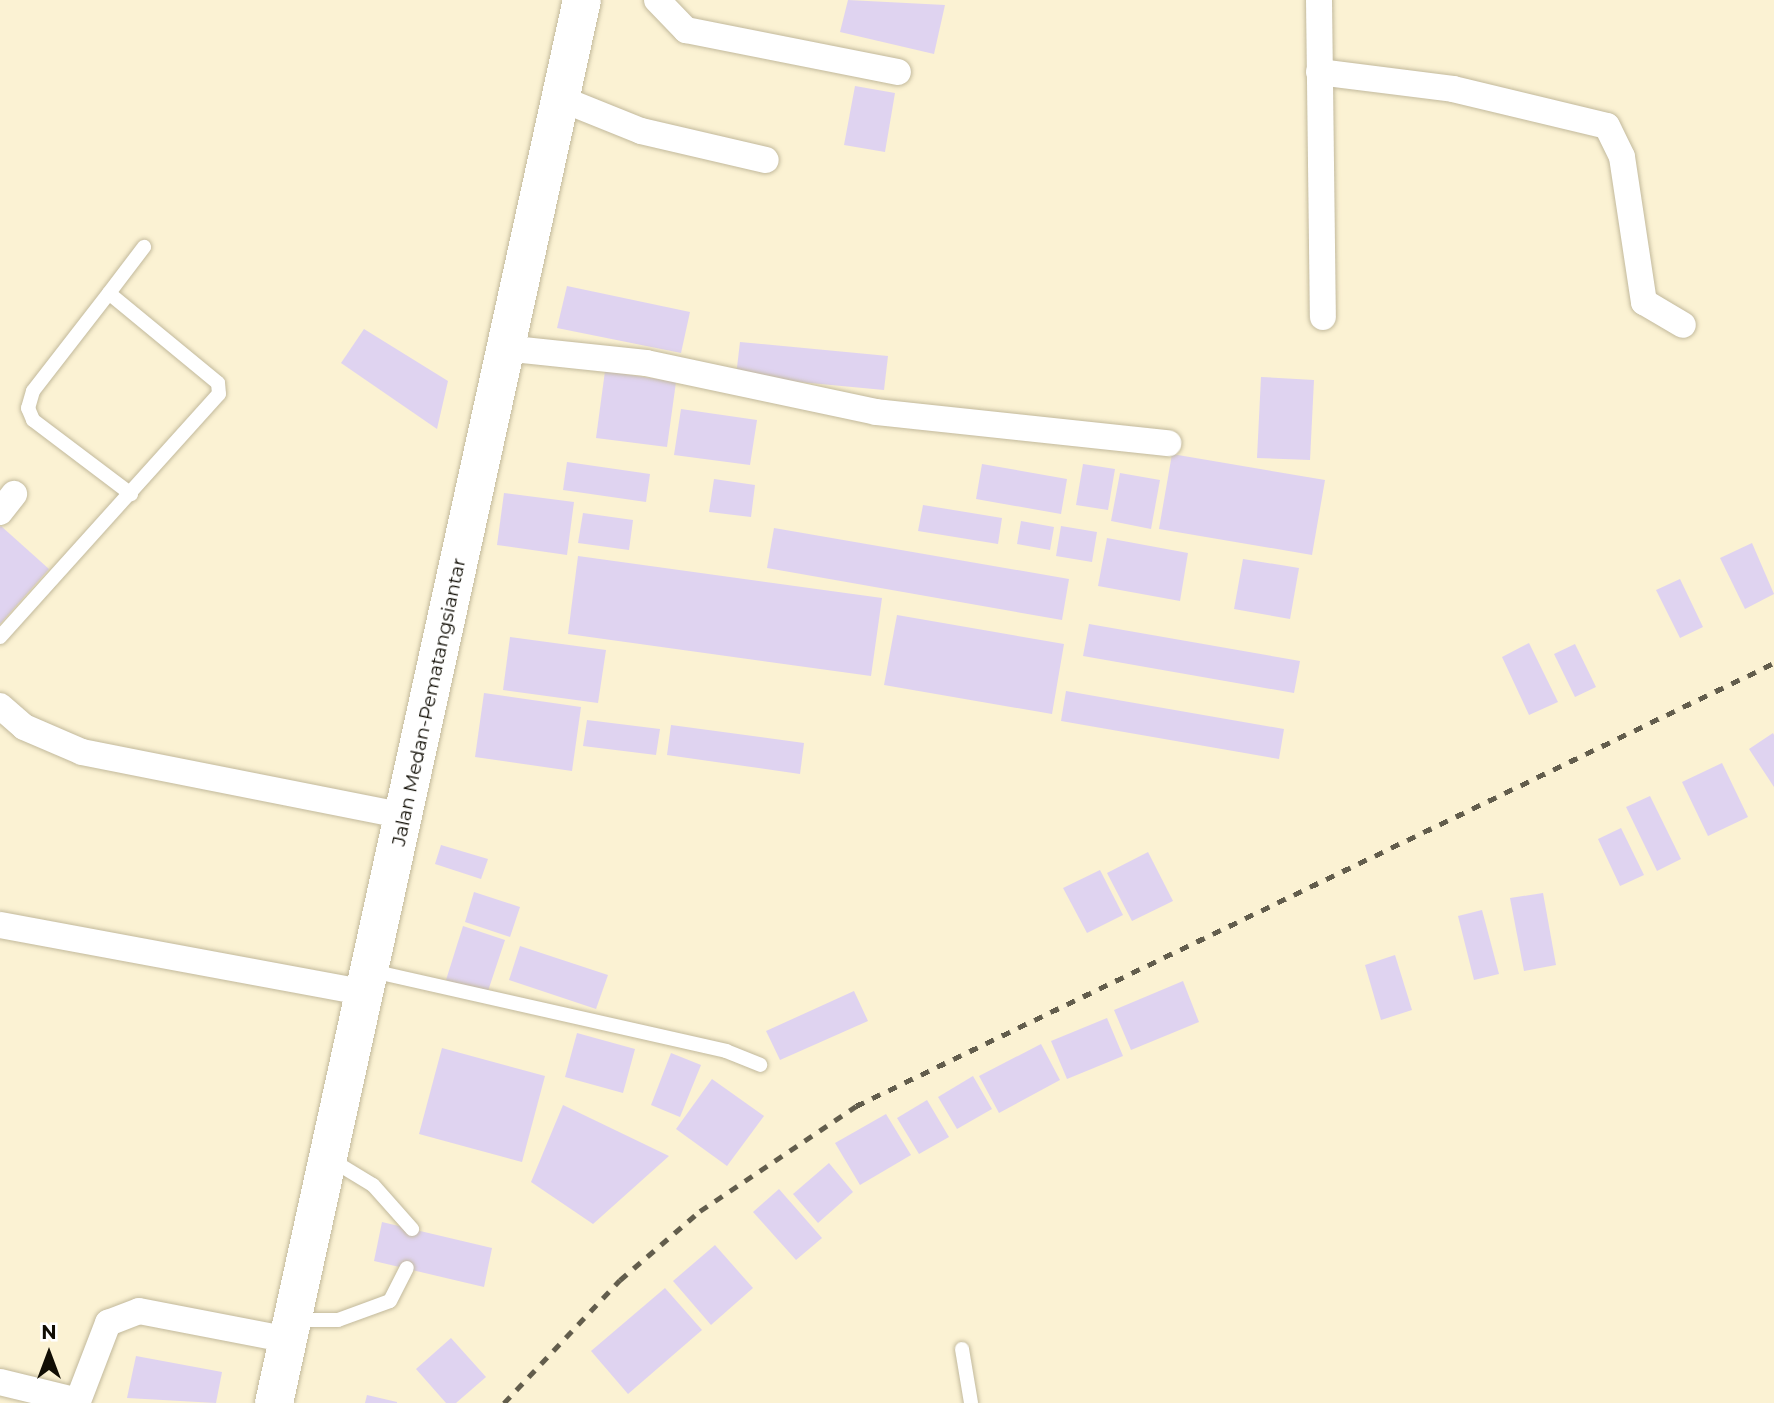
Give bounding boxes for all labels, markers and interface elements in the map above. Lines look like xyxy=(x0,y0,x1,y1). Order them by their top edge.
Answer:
street label: Jalan Medan-Pematangsiantar xyxy=(387,556,471,848)
north arrow xyxy=(14,1319,84,1389)
text: N xyxy=(41,1321,57,1344)

